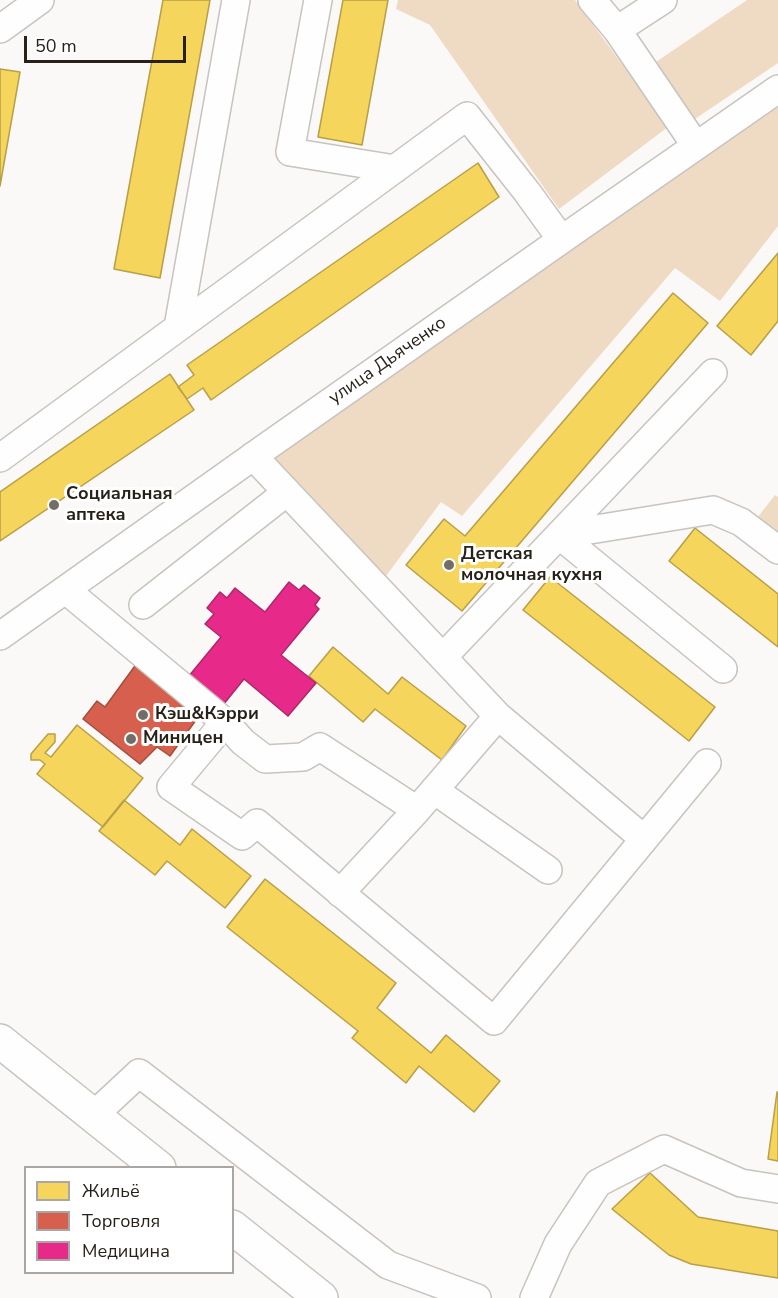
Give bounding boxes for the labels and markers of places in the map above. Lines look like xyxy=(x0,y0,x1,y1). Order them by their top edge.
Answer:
place label: Социальная аптека xyxy=(66,484,173,526)
marker: Социальная аптека xyxy=(47,498,61,512)
place label: Детская молочная кухня xyxy=(461,544,602,586)
marker: Детская молочная кухня xyxy=(442,558,456,572)
place label: Кэш&Кэрри xyxy=(155,704,259,726)
marker: Кэш&Кэрри xyxy=(136,708,150,722)
place label: Миницен xyxy=(143,728,223,750)
marker: Миницен xyxy=(124,732,138,746)

